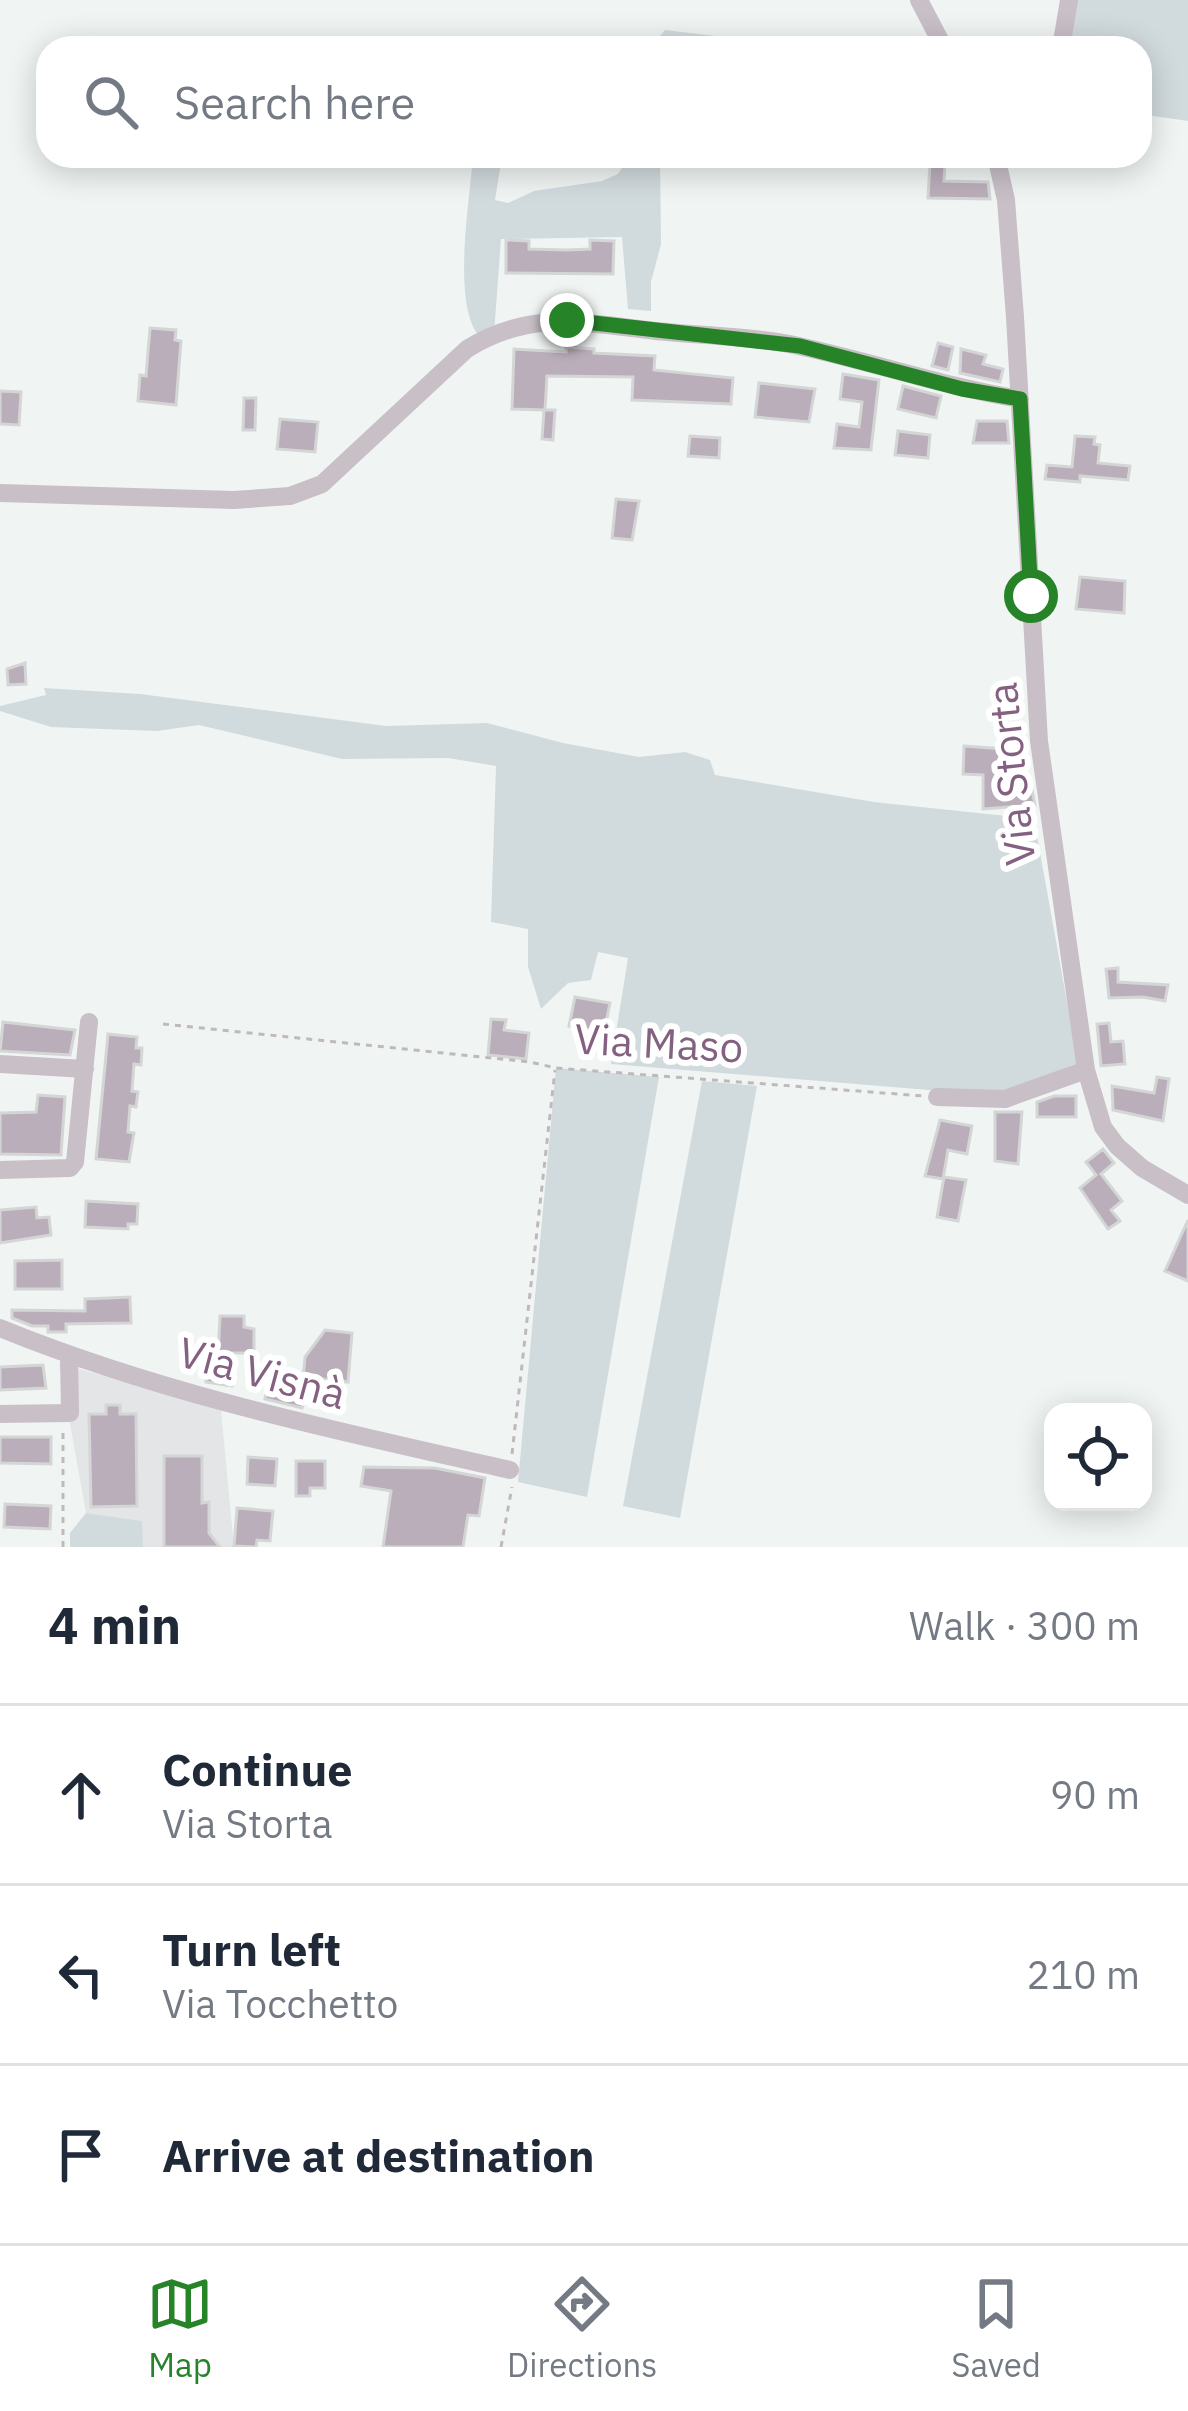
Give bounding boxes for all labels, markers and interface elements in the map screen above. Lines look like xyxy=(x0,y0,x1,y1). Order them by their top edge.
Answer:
search box xyxy=(36,36,1152,168)
icon: search xyxy=(78,69,144,135)
text: Search here xyxy=(174,73,415,131)
route end xyxy=(540,293,594,347)
route start xyxy=(1004,569,1058,623)
street label: Via Storta xyxy=(974,680,1047,868)
street label: Via Maso xyxy=(573,1011,745,1074)
street label: Via Visnà xyxy=(172,1324,352,1421)
map controls xyxy=(1044,1403,1152,1511)
button: locate xyxy=(1044,1403,1152,1511)
text: 4 min xyxy=(48,1592,181,1658)
text: Walk · 300 m xyxy=(909,1600,1140,1651)
text: Continue xyxy=(162,1740,353,1798)
icon: ahead xyxy=(48,1762,114,1828)
text: 90 m xyxy=(1050,1769,1140,1820)
text: Via Storta xyxy=(162,1798,333,1849)
text: Turn left xyxy=(162,1920,341,1978)
icon: left xyxy=(48,1942,114,2008)
text: 210 m xyxy=(1027,1949,1140,2000)
text: Via Tocchetto xyxy=(162,1978,398,2029)
icon: arrive xyxy=(48,2122,114,2188)
text: Arrive at destination xyxy=(162,2126,595,2184)
tab: Map xyxy=(147,2271,213,2386)
tab: Directions xyxy=(507,2271,657,2386)
tab: Saved xyxy=(951,2271,1041,2386)

